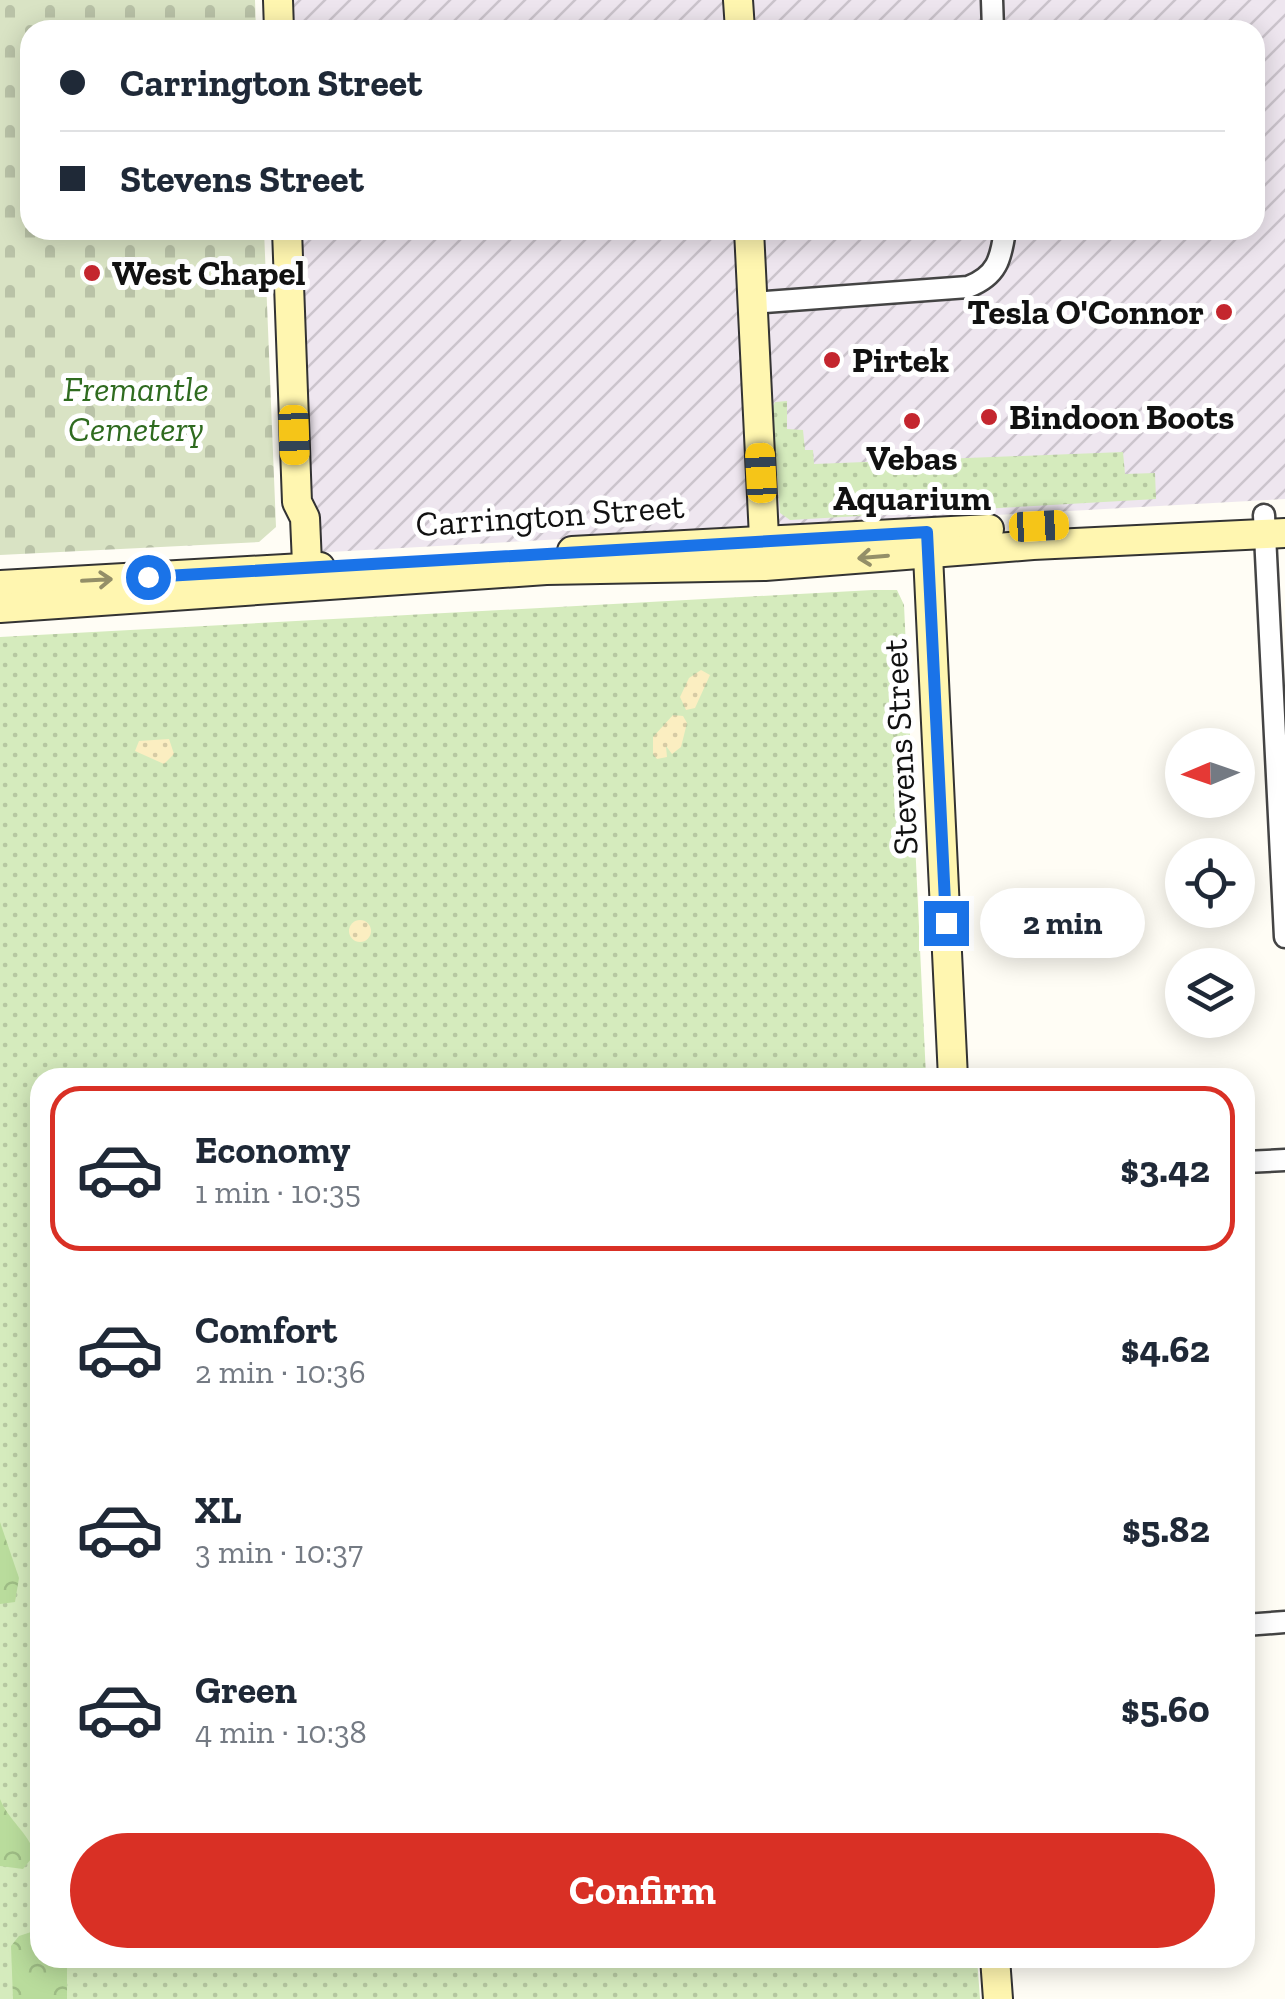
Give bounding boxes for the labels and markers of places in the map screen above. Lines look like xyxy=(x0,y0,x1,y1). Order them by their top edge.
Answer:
place label: West Chapel xyxy=(112,252,305,294)
marker: West Chapel xyxy=(81,262,103,284)
place label: Tesla O'Connor xyxy=(967,291,1204,333)
marker: Tesla O'Connor xyxy=(1213,301,1235,323)
place label: Pirtek xyxy=(852,339,949,381)
marker: Pirtek xyxy=(821,349,843,371)
place label: Bindoon Boots xyxy=(1009,396,1234,438)
marker: Bindoon Boots xyxy=(978,406,1000,428)
marker: Vebas Aquarium xyxy=(901,410,923,432)
place label: Vebas Aquarium xyxy=(833,437,991,519)

